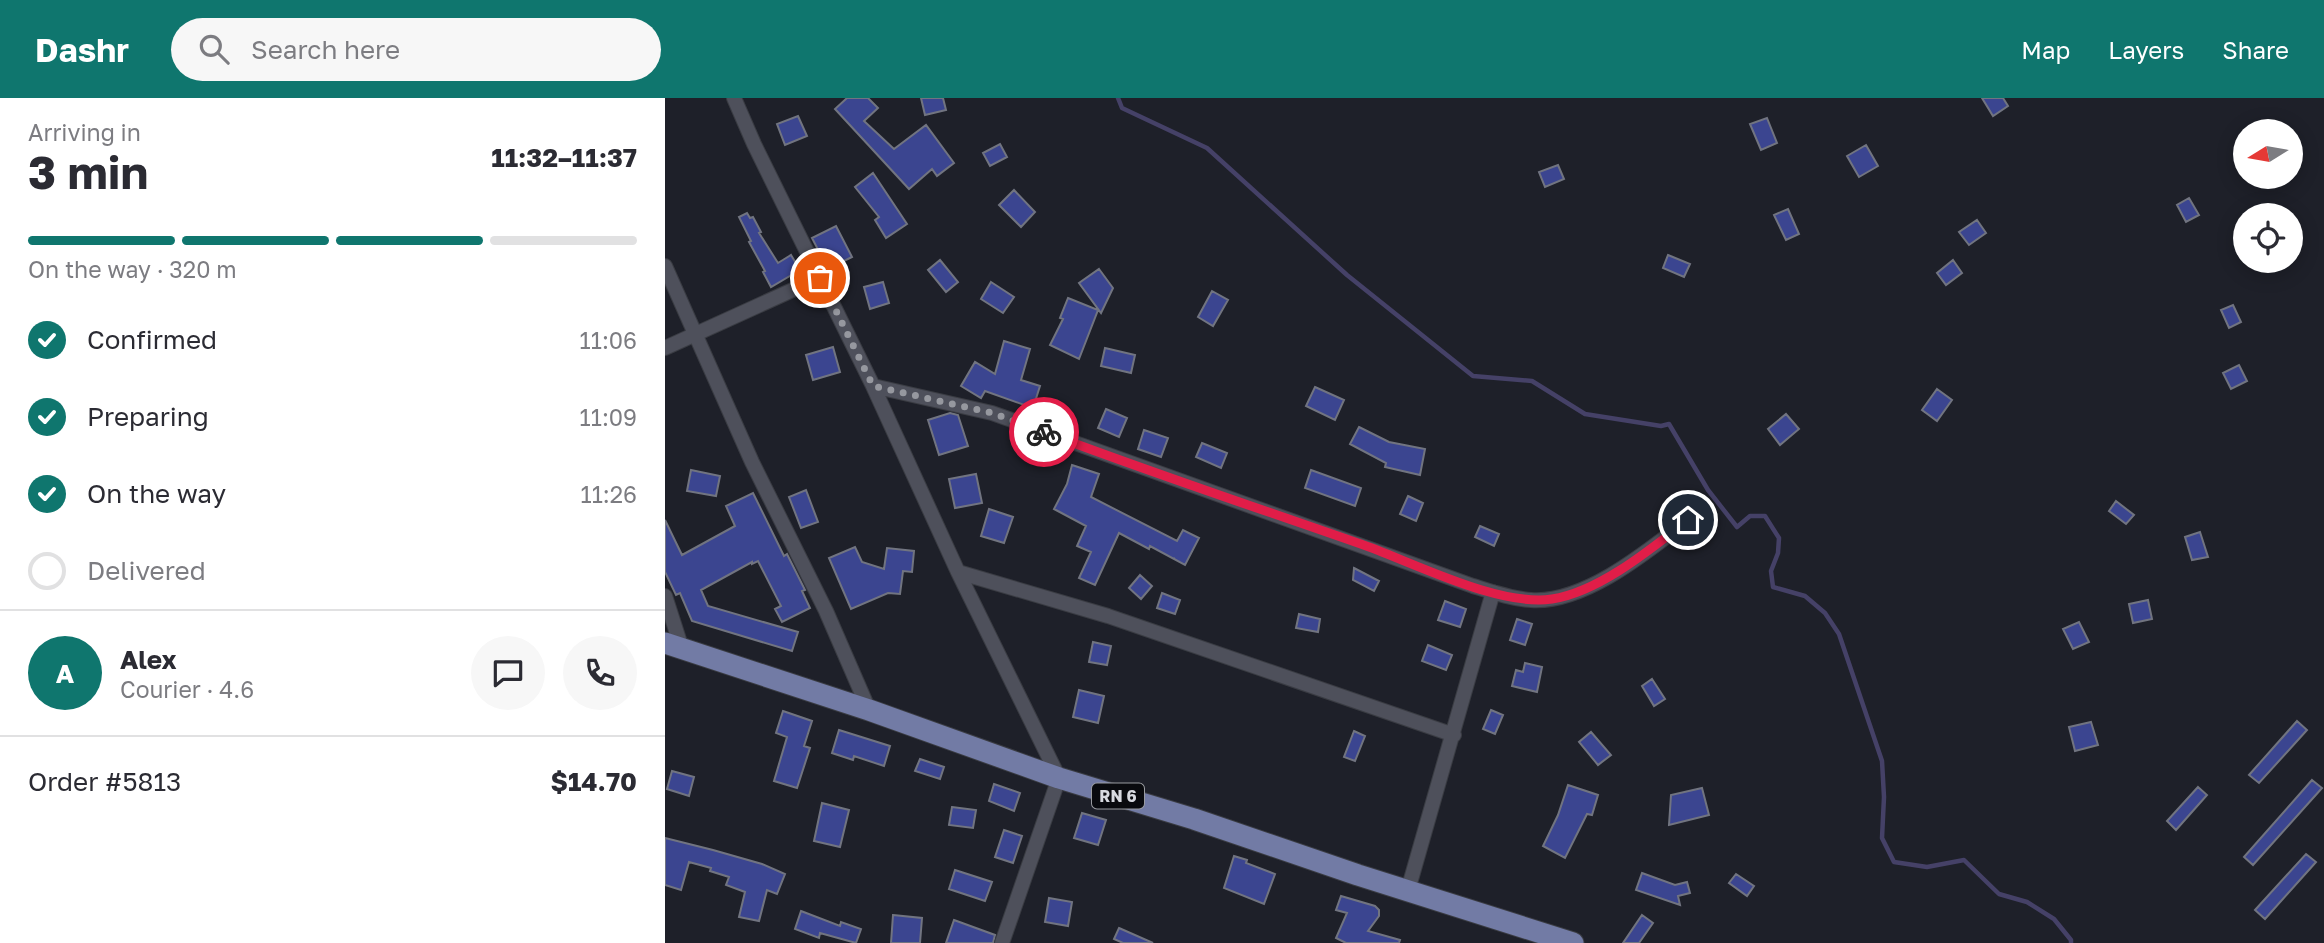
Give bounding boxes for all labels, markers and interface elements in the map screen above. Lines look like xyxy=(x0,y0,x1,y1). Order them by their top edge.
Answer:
search box xyxy=(171,18,661,81)
text: Dashr xyxy=(35,30,129,69)
icon: search xyxy=(195,30,233,68)
text: Search here xyxy=(251,34,400,65)
text: Map xyxy=(2021,35,2070,64)
text: Layers xyxy=(2108,35,2184,64)
text: Share xyxy=(2222,35,2289,64)
text: Arriving in xyxy=(28,118,141,146)
north arrow xyxy=(2233,119,2303,189)
map controls xyxy=(2233,119,2303,273)
text: 11:32–11:37 xyxy=(491,142,637,173)
text: 3 min xyxy=(28,144,148,199)
button: locate xyxy=(2233,203,2303,273)
pin xyxy=(790,248,850,308)
text: On the way · 320 m xyxy=(28,255,237,283)
icon: bag xyxy=(801,259,839,297)
icon: check xyxy=(28,321,66,359)
text: Confirmed xyxy=(87,324,217,355)
text: 11:06 xyxy=(580,326,637,354)
courier xyxy=(1009,397,1079,467)
icon: check xyxy=(28,398,66,436)
text: Preparing xyxy=(87,401,209,432)
text: 11:09 xyxy=(580,403,637,431)
icon: bike xyxy=(1025,413,1063,451)
icon: check xyxy=(28,475,66,513)
text: On the way xyxy=(87,478,226,509)
text: 11:26 xyxy=(581,480,637,508)
pin xyxy=(1658,490,1718,550)
icon: home xyxy=(1669,501,1707,539)
text: Delivered xyxy=(87,555,206,586)
button: chat xyxy=(471,636,545,710)
button: phone xyxy=(563,636,637,710)
text: Alex xyxy=(120,644,177,675)
text: A xyxy=(56,658,74,689)
text: Courier · 4.6 xyxy=(120,675,254,703)
text: Order #5813 xyxy=(28,766,181,797)
text: $14.70 xyxy=(551,766,637,797)
road number: RN 6 xyxy=(1092,783,1144,808)

